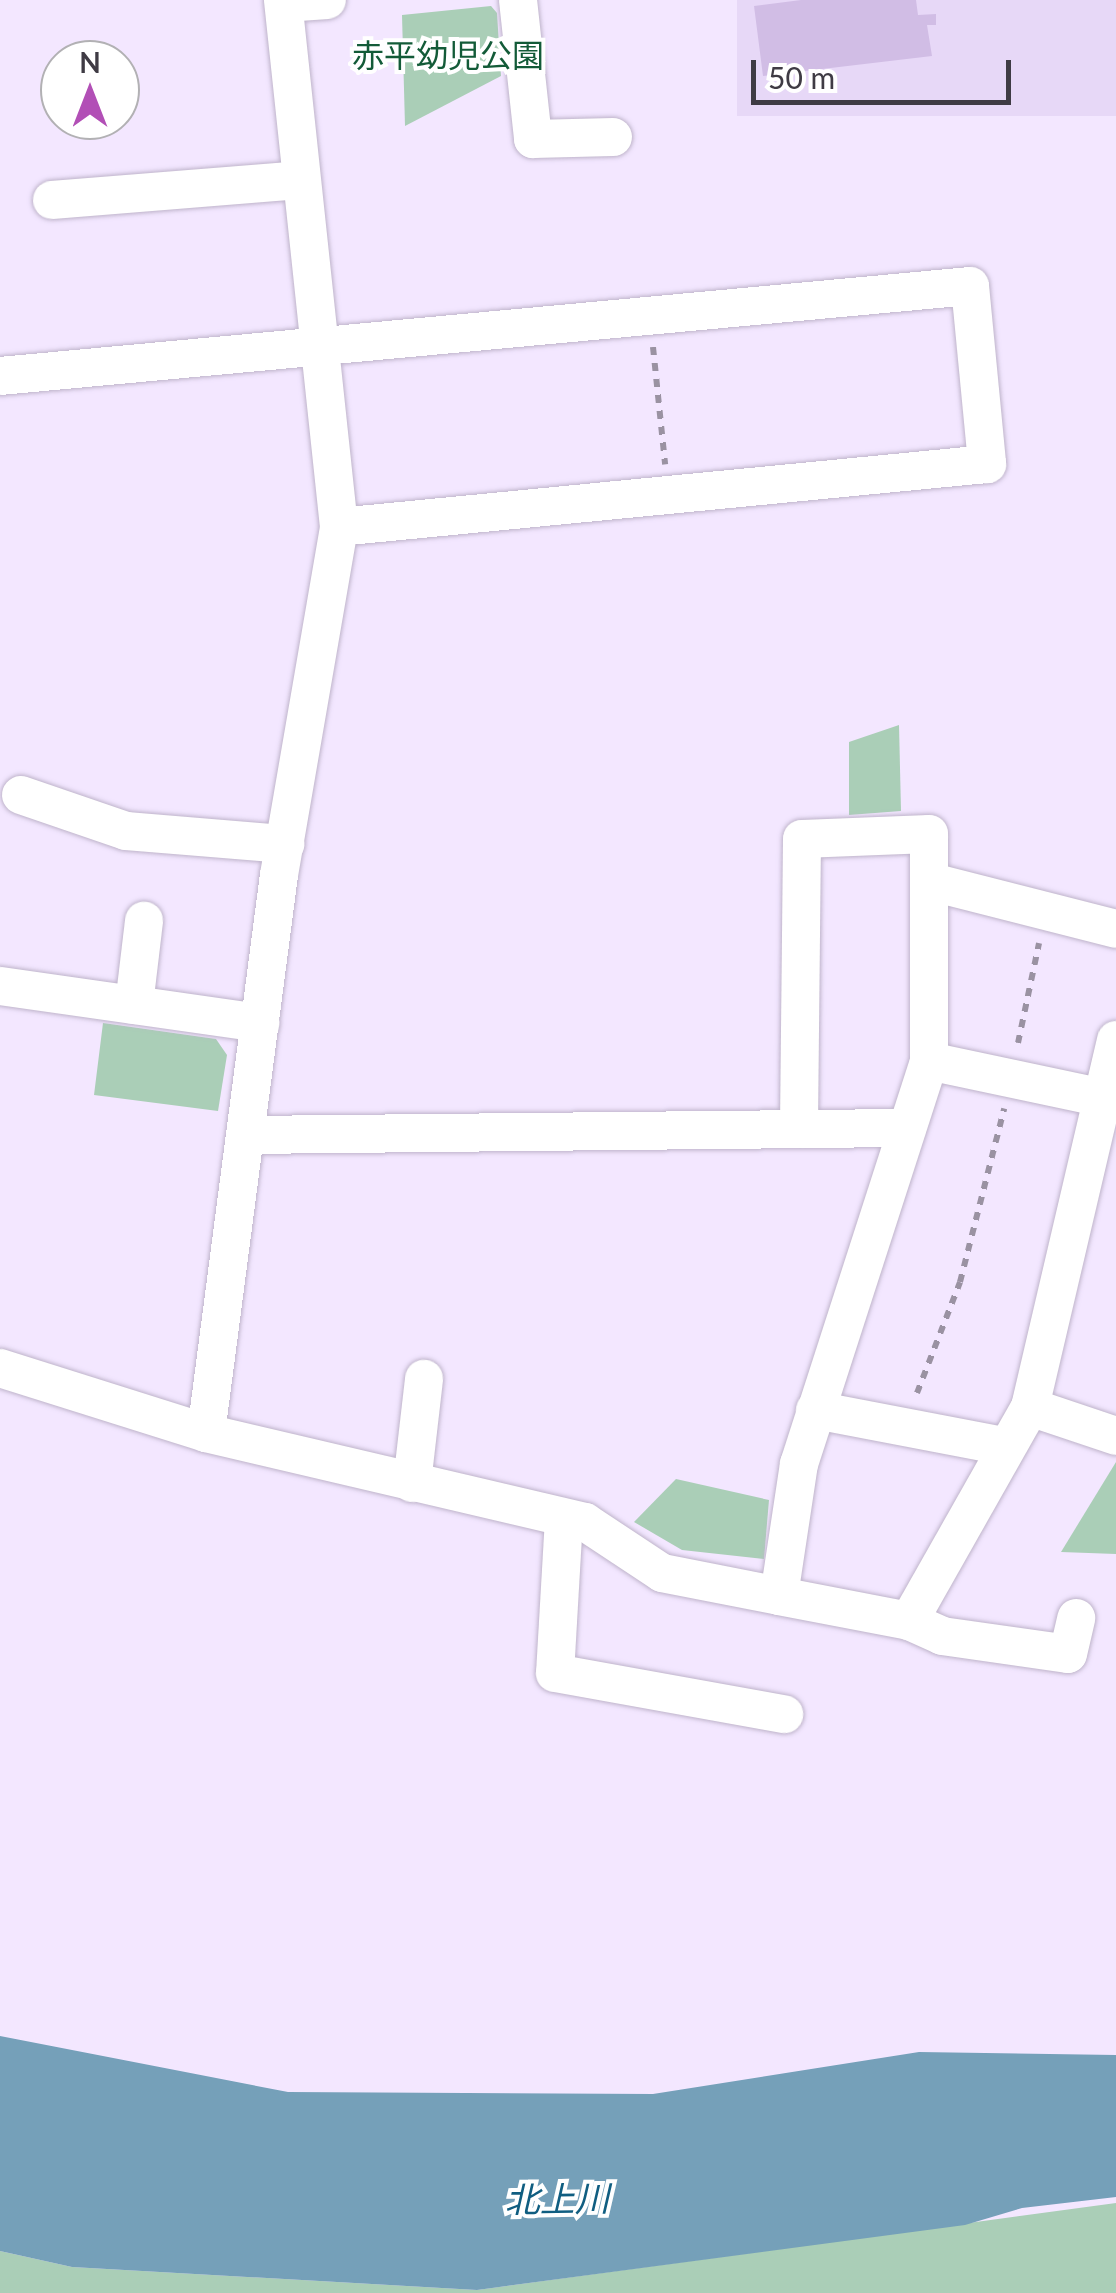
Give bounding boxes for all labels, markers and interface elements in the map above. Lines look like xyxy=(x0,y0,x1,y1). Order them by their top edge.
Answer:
park label: 赤平幼児公園 xyxy=(352,36,544,74)
north arrow xyxy=(40,40,140,140)
scale bar xyxy=(756,40,1016,102)
text: N xyxy=(79,45,101,79)
text: 50 m xyxy=(768,59,835,95)
water label: 北上川 xyxy=(504,2176,610,2220)

